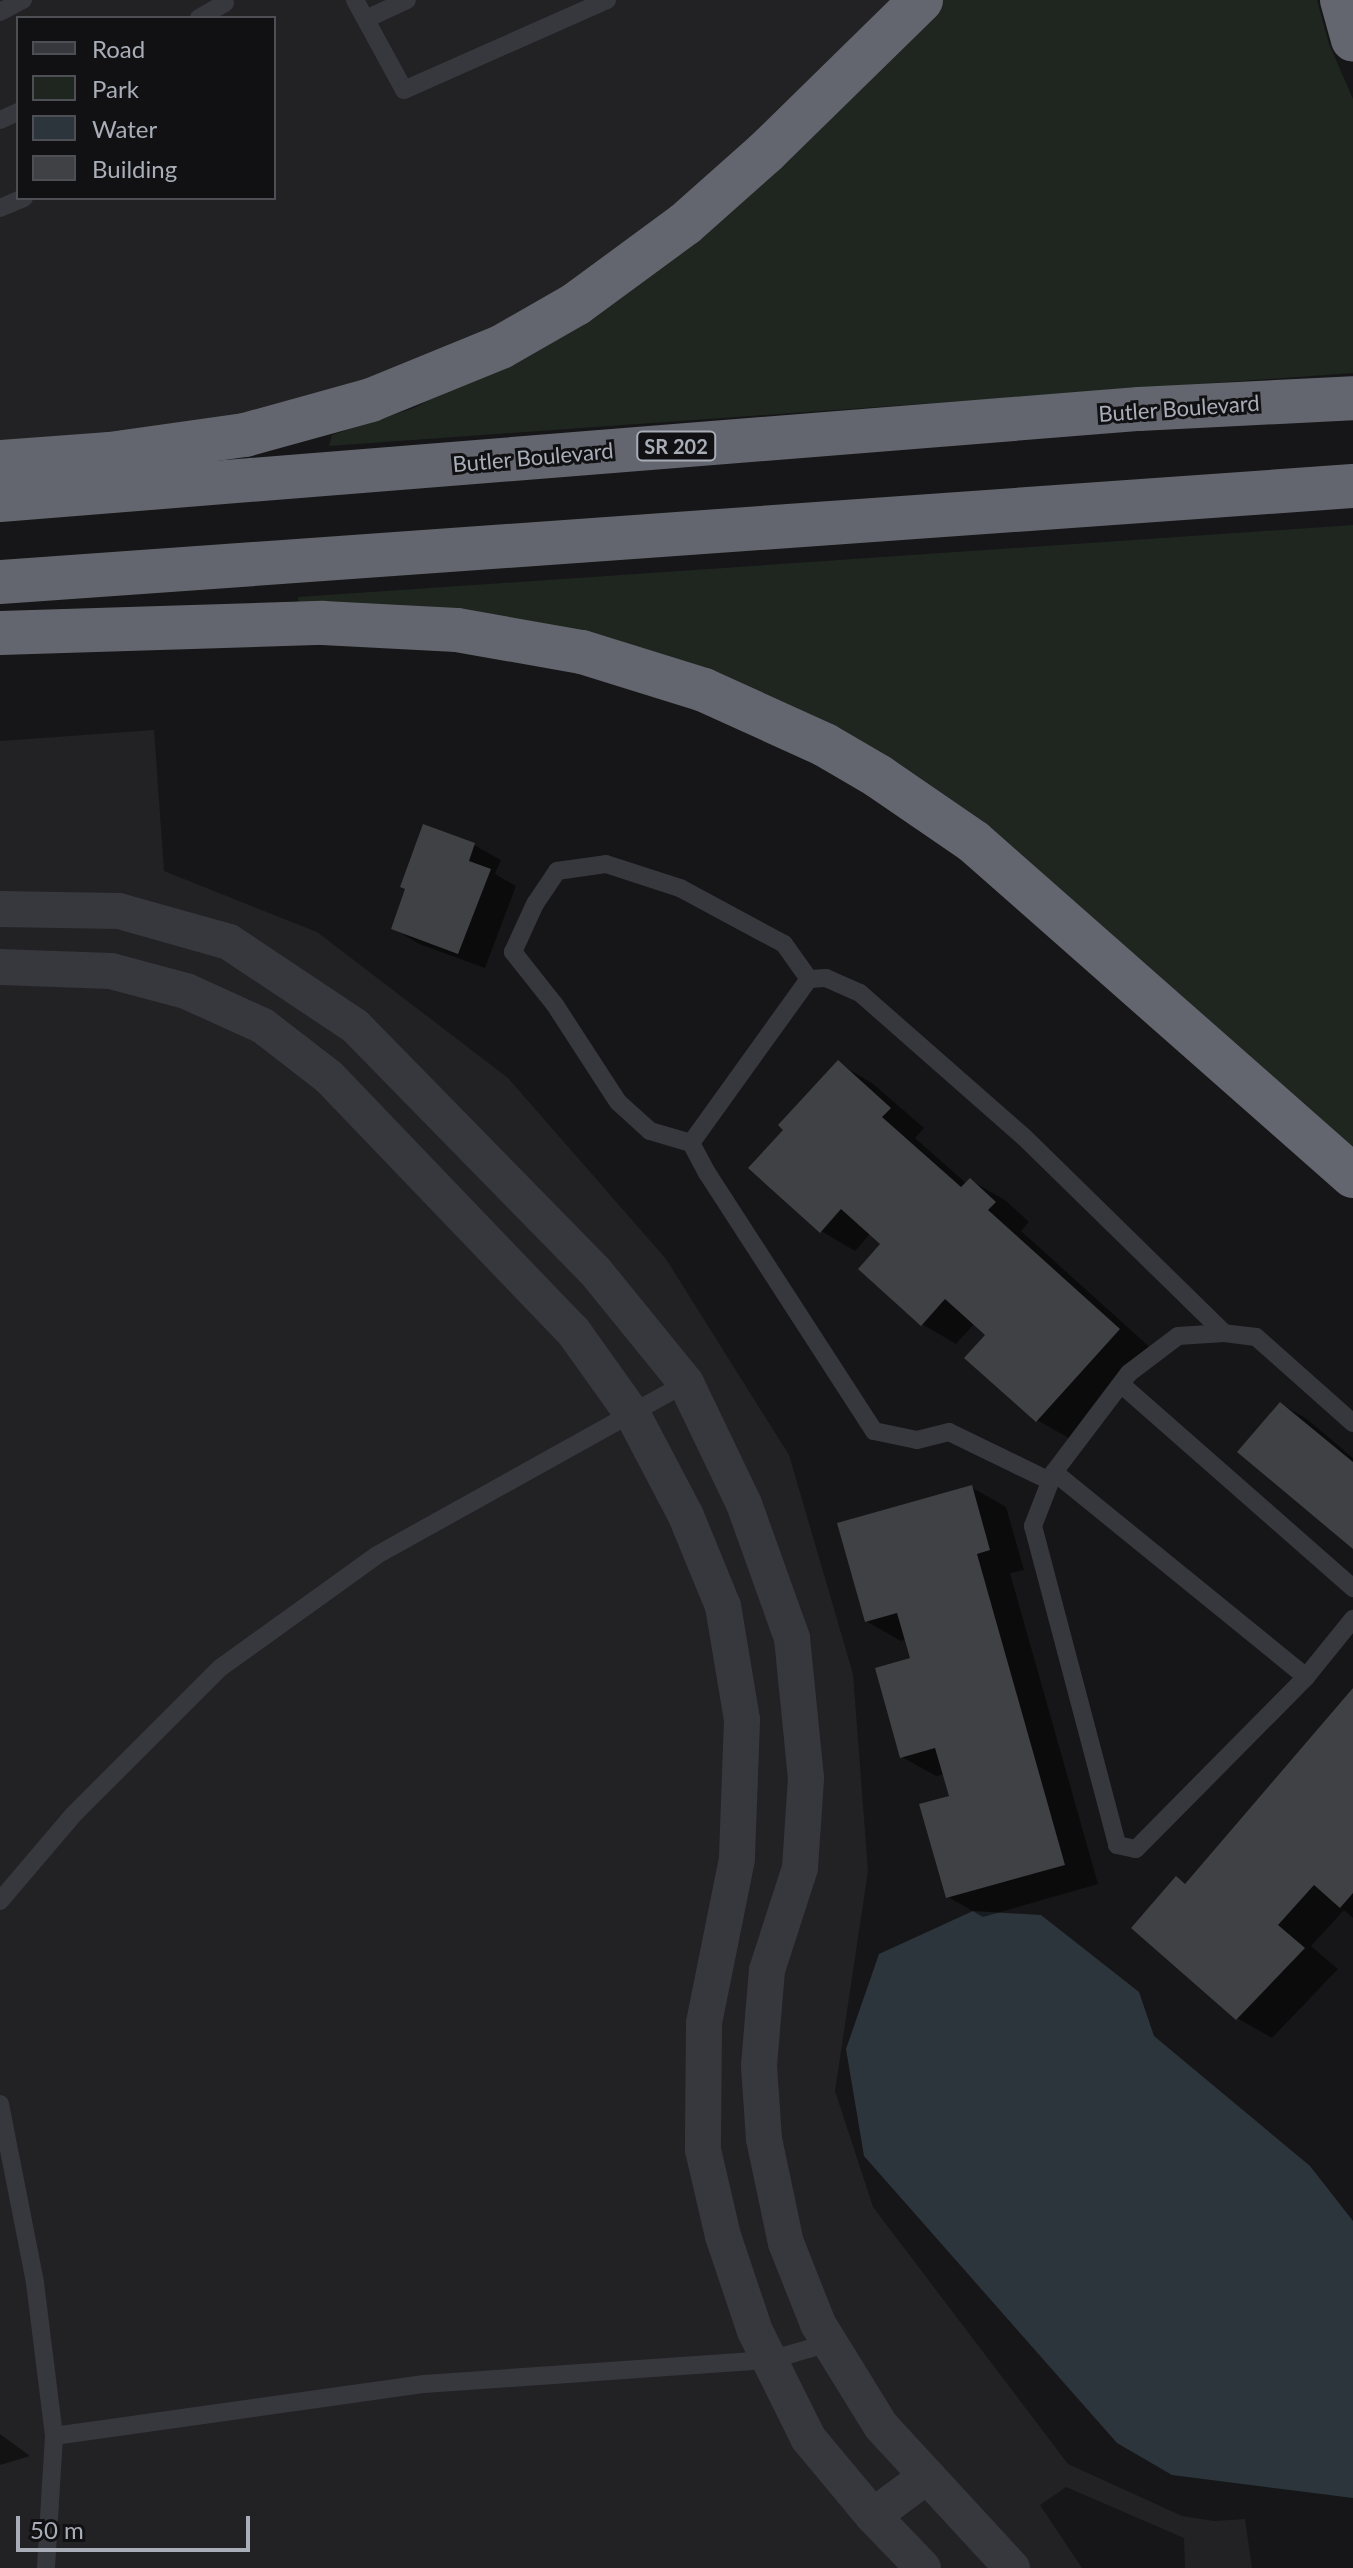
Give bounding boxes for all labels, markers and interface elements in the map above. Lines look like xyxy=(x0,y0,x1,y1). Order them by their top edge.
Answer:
legend xyxy=(16,16,276,200)
text: Road xyxy=(92,34,145,63)
text: Park xyxy=(92,74,139,103)
text: Water xyxy=(92,114,157,143)
text: Building xyxy=(92,154,177,183)
street label: Butler Boulevard xyxy=(1097,389,1261,427)
road number: SR 202 xyxy=(636,430,716,462)
street label: Butler Boulevard xyxy=(451,437,615,477)
scale bar xyxy=(20,2500,254,2550)
text: 50 m xyxy=(30,2515,84,2544)

